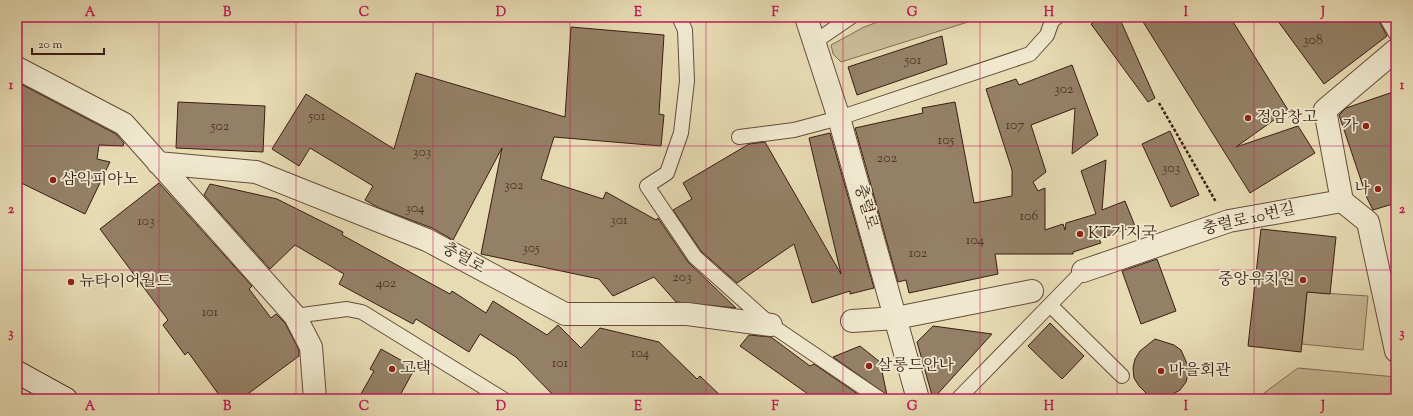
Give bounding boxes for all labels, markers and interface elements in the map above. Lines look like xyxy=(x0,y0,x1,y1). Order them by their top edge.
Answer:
text: A xyxy=(85,4,96,22)
text: B xyxy=(223,4,232,22)
text: C xyxy=(359,4,369,22)
text: D xyxy=(496,4,506,22)
text: E xyxy=(634,4,642,22)
text: F xyxy=(771,4,779,22)
text: G xyxy=(907,4,918,22)
text: H xyxy=(1044,4,1055,22)
text: I xyxy=(1184,4,1189,22)
text: J xyxy=(1320,4,1325,22)
scale bar xyxy=(32,30,104,56)
house number: 308 xyxy=(1303,31,1323,51)
text: 20 m xyxy=(38,36,63,54)
house number: 501 xyxy=(904,51,922,71)
text: 1 xyxy=(9,77,14,95)
text: 1 xyxy=(1400,77,1405,95)
house number: 302 xyxy=(1054,80,1074,100)
house number: 501 xyxy=(308,107,326,127)
place label: 정암창고 xyxy=(1256,107,1318,130)
marker: 정암창고 xyxy=(1243,113,1253,123)
place label: 가 xyxy=(1343,115,1359,138)
house number: 107 xyxy=(1005,116,1025,136)
house number: 502 xyxy=(210,117,230,137)
marker: 가 xyxy=(1361,121,1371,131)
house number: 105 xyxy=(938,131,955,151)
house number: 303 xyxy=(413,143,432,163)
house number: 202 xyxy=(877,149,898,169)
house number: 303 xyxy=(1162,159,1181,179)
place label: 삼익피아노 xyxy=(61,169,139,192)
marker: 삼익피아노 xyxy=(48,175,58,185)
house number: 302 xyxy=(504,176,524,196)
place label: 나 xyxy=(1355,178,1371,201)
street label: 충렬로 xyxy=(848,182,883,233)
marker: 나 xyxy=(1373,184,1383,194)
street label: 충렬로 10번길 xyxy=(1200,198,1298,242)
house number: 304 xyxy=(405,199,425,219)
text: 2 xyxy=(8,201,15,219)
text: 2 xyxy=(1399,201,1406,219)
house number: 106 xyxy=(1020,207,1039,227)
house number: 301 xyxy=(610,211,628,231)
house number: 103 xyxy=(137,212,155,232)
place label: KT기지국 xyxy=(1088,223,1157,246)
marker: KT기지국 xyxy=(1075,229,1085,239)
house number: 104 xyxy=(966,231,984,251)
street label: 충렬로 xyxy=(437,238,489,281)
house number: 305 xyxy=(522,239,540,259)
house number: 102 xyxy=(909,244,928,264)
house number: 203 xyxy=(672,268,692,288)
place label: 중앙유치원 xyxy=(1218,269,1295,292)
place label: 뉴타이어월드 xyxy=(79,271,172,294)
house number: 402 xyxy=(376,274,397,294)
marker: 중앙유치원 xyxy=(1298,275,1308,285)
marker: 뉴타이어월드 xyxy=(66,277,76,287)
house number: 101 xyxy=(202,303,219,323)
text: 3 xyxy=(8,325,14,343)
text: 3 xyxy=(1399,325,1405,343)
house number: 104 xyxy=(631,344,649,364)
house number: 101 xyxy=(552,354,569,374)
place label: 살롱드안나 xyxy=(877,355,955,378)
place label: 고택 xyxy=(400,358,431,381)
place label: 마을회관 xyxy=(1169,360,1231,383)
marker: 살롱드안나 xyxy=(864,361,874,371)
marker: 고택 xyxy=(387,364,397,374)
marker: 마을회관 xyxy=(1156,366,1166,376)
text: A xyxy=(85,398,96,416)
text: B xyxy=(223,398,232,416)
text: C xyxy=(359,398,369,416)
text: D xyxy=(496,398,506,416)
text: E xyxy=(634,398,642,416)
text: F xyxy=(771,398,779,416)
text: G xyxy=(907,398,918,416)
text: H xyxy=(1044,398,1055,416)
text: I xyxy=(1184,398,1189,416)
text: J xyxy=(1320,398,1325,416)

